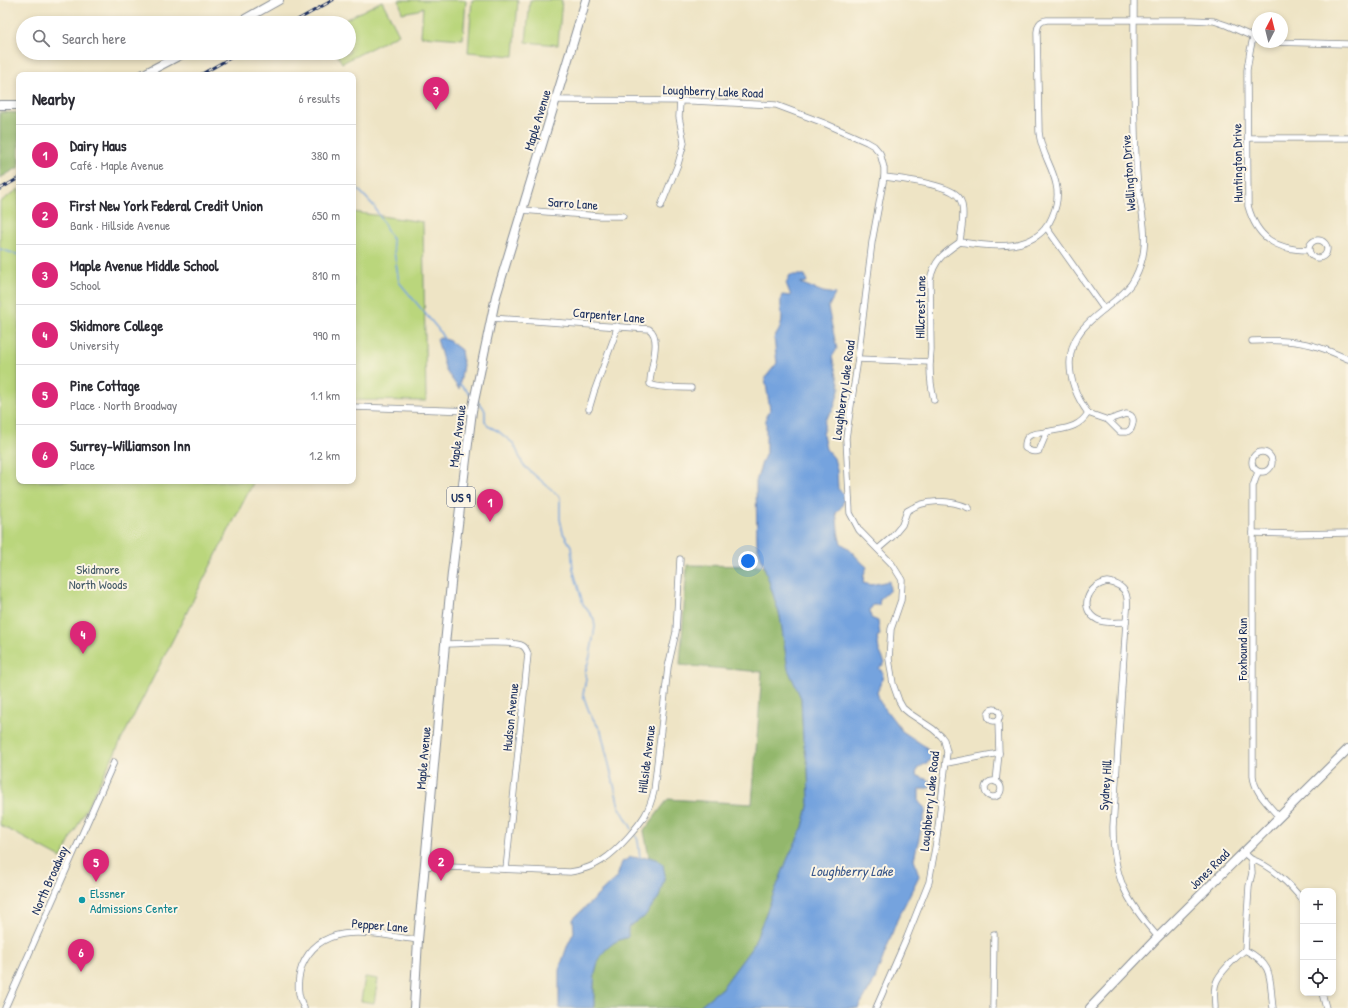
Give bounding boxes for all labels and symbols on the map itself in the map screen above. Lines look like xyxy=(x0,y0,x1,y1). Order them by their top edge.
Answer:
north arrow xyxy=(1252,12,1288,48)
pin: 3 xyxy=(423,77,449,110)
street label: Loughberry Lake Road xyxy=(663,80,763,102)
street label: Maple Avenue xyxy=(519,87,555,153)
street label: Huntington Drive xyxy=(1227,123,1247,203)
street label: Wellington Drive xyxy=(1116,134,1140,212)
street label: Sarro Lane xyxy=(547,192,599,214)
street label: Hillcrest Lane xyxy=(910,275,930,339)
street label: Carpenter Lane xyxy=(572,303,646,327)
street label: Loughberry Lake Road xyxy=(827,339,859,441)
street label: Maple Avenue xyxy=(444,404,470,468)
road number: US 9 xyxy=(447,487,475,507)
pin: 1 xyxy=(477,489,503,522)
your location xyxy=(738,551,758,571)
park label: Skidmore North Woods xyxy=(69,560,127,593)
street label: Foxhound Run xyxy=(1233,618,1251,681)
pin: 4 xyxy=(70,621,96,654)
street label: Hudson Avenue xyxy=(497,682,523,752)
street label: Hillside Avenue xyxy=(633,724,659,794)
street label: Maple Avenue xyxy=(411,726,435,790)
street label: Loughberry Lake Road xyxy=(915,750,943,852)
street label: Sydney Hill xyxy=(1094,759,1116,811)
street label: North Broadway xyxy=(26,842,72,917)
street label: Jones Road xyxy=(1185,845,1233,893)
pin: 2 xyxy=(428,848,454,881)
pin: 5 xyxy=(83,849,109,882)
water label: Loughberry Lake xyxy=(811,861,894,881)
place label: Elssner Admissions Center xyxy=(90,884,178,917)
marker: Elssner Admissions Center xyxy=(77,895,87,905)
street label: Pepper Lane xyxy=(351,914,409,936)
pin: 6 xyxy=(68,939,94,972)

